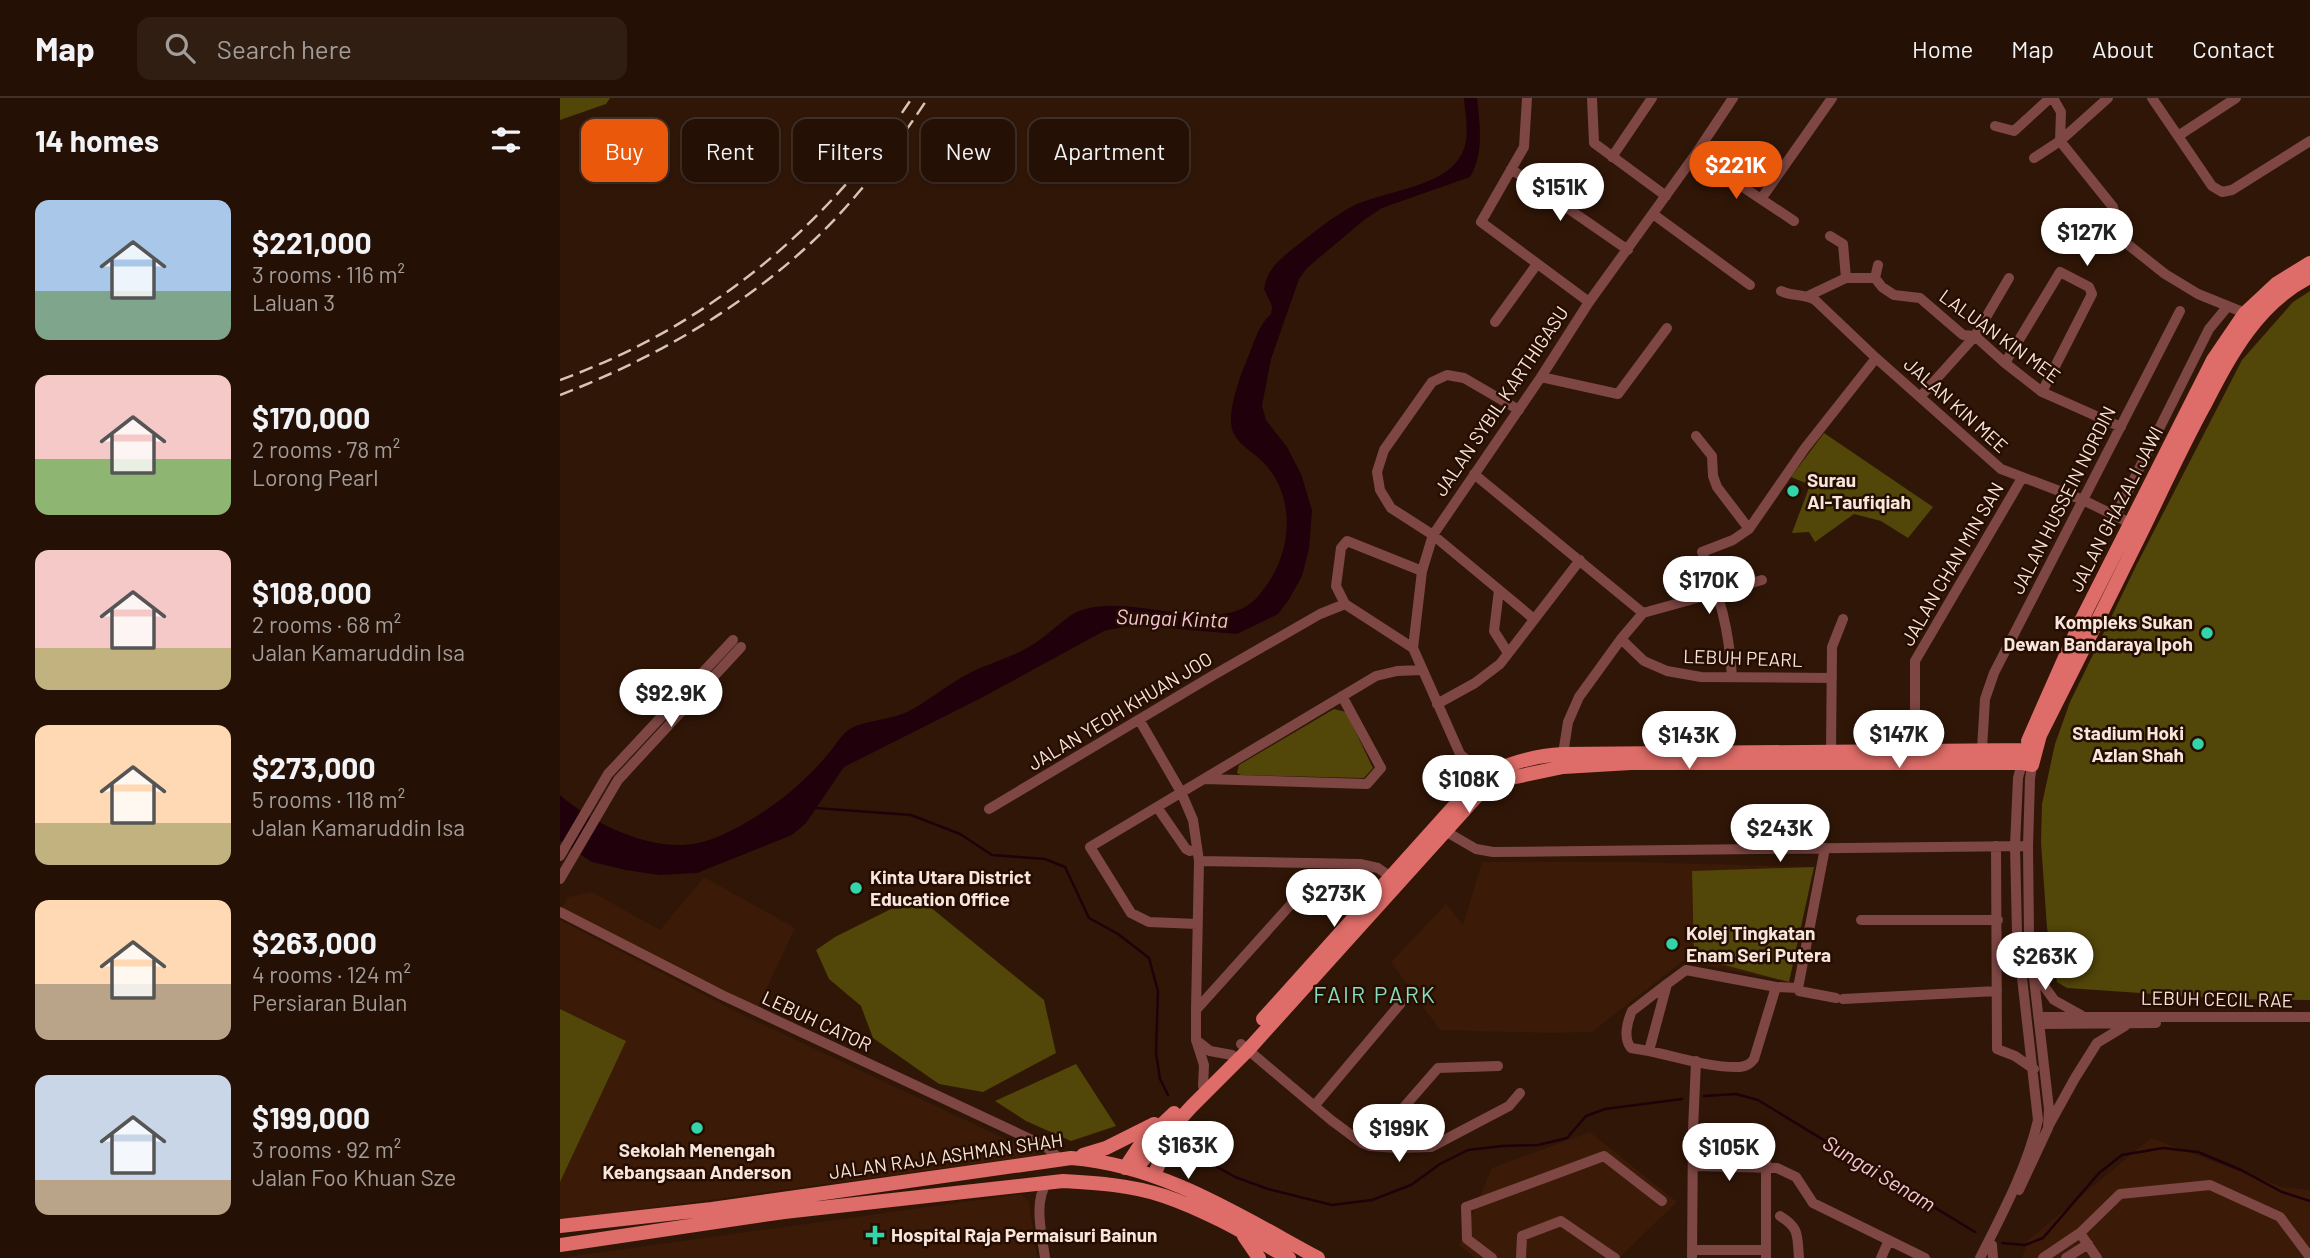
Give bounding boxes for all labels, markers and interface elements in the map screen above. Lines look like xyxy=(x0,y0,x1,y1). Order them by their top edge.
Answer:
search box xyxy=(137,17,627,80)
text: Map xyxy=(35,28,95,68)
icon: search xyxy=(161,29,199,67)
text: Search here xyxy=(217,33,352,64)
text: Home xyxy=(1912,34,1973,63)
text: Map xyxy=(2011,34,2054,63)
text: About xyxy=(2092,34,2154,63)
text: Contact xyxy=(2192,34,2275,63)
chip: Buy xyxy=(581,119,668,182)
chip: Rent xyxy=(682,119,779,182)
chip: Filters xyxy=(793,119,907,182)
chip: New xyxy=(921,119,1015,182)
chip: Apartment xyxy=(1029,119,1189,182)
icon: filters xyxy=(487,121,525,159)
text: 14 homes xyxy=(35,122,159,158)
pin: $221K xyxy=(1687,141,1785,201)
text: $221K xyxy=(1705,150,1767,178)
pin: $151K xyxy=(1511,164,1609,223)
text: $151K xyxy=(1532,172,1588,200)
pin: $127K xyxy=(2038,208,2136,268)
text: $127K xyxy=(2057,217,2117,245)
text: $221,000 xyxy=(252,224,372,260)
icon: home xyxy=(91,228,175,312)
text: 3 rooms · 116 m² xyxy=(252,260,405,288)
street label: LALUAN KIN MEE xyxy=(1935,284,2065,387)
text: Laluan 3 xyxy=(252,288,335,316)
street label: JALAN SYBIL KARTHIGASU xyxy=(1428,301,1573,500)
street label: JALAN KIN MEE xyxy=(1900,352,2013,457)
text: $170,000 xyxy=(252,399,370,435)
street label: JALAN HUSSEIN NORDIN xyxy=(2005,402,2120,598)
icon: home xyxy=(91,403,175,487)
street label: JALAN GHAZALI JAWI xyxy=(2064,422,2167,595)
text: 2 rooms · 78 m² xyxy=(252,435,400,463)
text: Lorong Pearl xyxy=(252,463,378,491)
place label: Surau Al-Taufiqiah xyxy=(1807,468,1911,513)
street label: JALAN CHAN MIN SAN xyxy=(1895,478,2008,650)
marker: Surau Al-Taufiqiah xyxy=(1785,483,1801,499)
pin: $170K xyxy=(1660,556,1758,616)
text: $170K xyxy=(1679,565,1739,593)
text: $108,000 xyxy=(252,574,372,610)
icon: home xyxy=(91,578,175,662)
water label: Sungai Kinta xyxy=(1116,603,1229,632)
text: 2 rooms · 68 m² xyxy=(252,610,401,638)
place label: Kompleks Sukan Dewan Bandaraya Ipoh xyxy=(2003,610,2193,655)
marker: Kompleks Sukan Dewan Bandaraya Ipoh xyxy=(2199,625,2215,641)
text: Jalan Kamaruddin Isa xyxy=(252,638,465,666)
street label: LEBUH PEARL xyxy=(1683,644,1803,671)
street label: JALAN YEOH KHUAN JOO xyxy=(1023,646,1216,775)
pin: $92.9K xyxy=(614,670,728,729)
text: $92.9K xyxy=(635,678,707,706)
pin: $147K xyxy=(1850,710,1948,770)
pin: $143K xyxy=(1640,712,1738,771)
text: $147K xyxy=(1869,719,1929,747)
text: $143K xyxy=(1658,720,1720,748)
place label: Stadium Hoki Azlan Shah xyxy=(2072,721,2184,766)
marker: Stadium Hoki Azlan Shah xyxy=(2190,736,2206,752)
text: $273,000 xyxy=(252,749,376,785)
icon: home xyxy=(91,753,175,837)
pin: $108K xyxy=(1420,756,1518,815)
text: $108K xyxy=(1438,764,1500,792)
text: 5 rooms · 118 m² xyxy=(252,785,405,813)
pin: $243K xyxy=(1731,804,1829,864)
text: Jalan Kamaruddin Isa xyxy=(252,813,465,841)
text: $243K xyxy=(1747,813,1813,841)
place label: Kinta Utara District Education Office xyxy=(870,865,1031,910)
pin: $273K xyxy=(1285,870,1383,929)
text: $273K xyxy=(1302,878,1366,906)
marker: Kinta Utara District Education Office xyxy=(848,880,864,896)
place label: Kolej Tingkatan Enam Seri Putera xyxy=(1686,921,1831,966)
text: $263,000 xyxy=(252,924,377,960)
icon: home xyxy=(91,928,175,1012)
pin: $263K xyxy=(1996,932,2094,992)
marker: Kolej Tingkatan Enam Seri Putera xyxy=(1664,936,1680,952)
text: $263K xyxy=(2012,941,2078,969)
text: 4 rooms · 124 m² xyxy=(252,960,411,988)
district label: FAIR PARK xyxy=(1313,980,1437,1008)
street label: LEBUH CATOR xyxy=(759,985,876,1056)
street label: LEBUH CECIL RAE xyxy=(2141,986,2293,1011)
text: Persiaran Bulan xyxy=(252,988,407,1016)
text: $199,000 xyxy=(252,1099,370,1135)
icon: home xyxy=(91,1103,175,1187)
pin: $199K xyxy=(1350,1104,1448,1164)
text: $199K xyxy=(1369,1113,1429,1141)
marker: Sekolah Menengah Kebangsaan Anderson xyxy=(689,1120,705,1136)
pin: $163K xyxy=(1139,1122,1237,1181)
pin: $105K xyxy=(1680,1124,1778,1183)
street label: JALAN RAJA ASHMAN SHAH xyxy=(827,1128,1064,1183)
water label: Sungai Senam xyxy=(1819,1129,1941,1216)
text: $163K xyxy=(1158,1130,1218,1158)
text: $105K xyxy=(1698,1132,1760,1160)
text: 3 rooms · 92 m² xyxy=(252,1135,401,1163)
place label: Sekolah Menengah Kebangsaan Anderson xyxy=(603,1138,791,1183)
text: Jalan Foo Khuan Sze xyxy=(252,1163,456,1191)
place label: Hospital Raja Permaisuri Bainun xyxy=(891,1223,1157,1246)
marker: Hospital Raja Permaisuri Bainun xyxy=(865,1225,885,1245)

